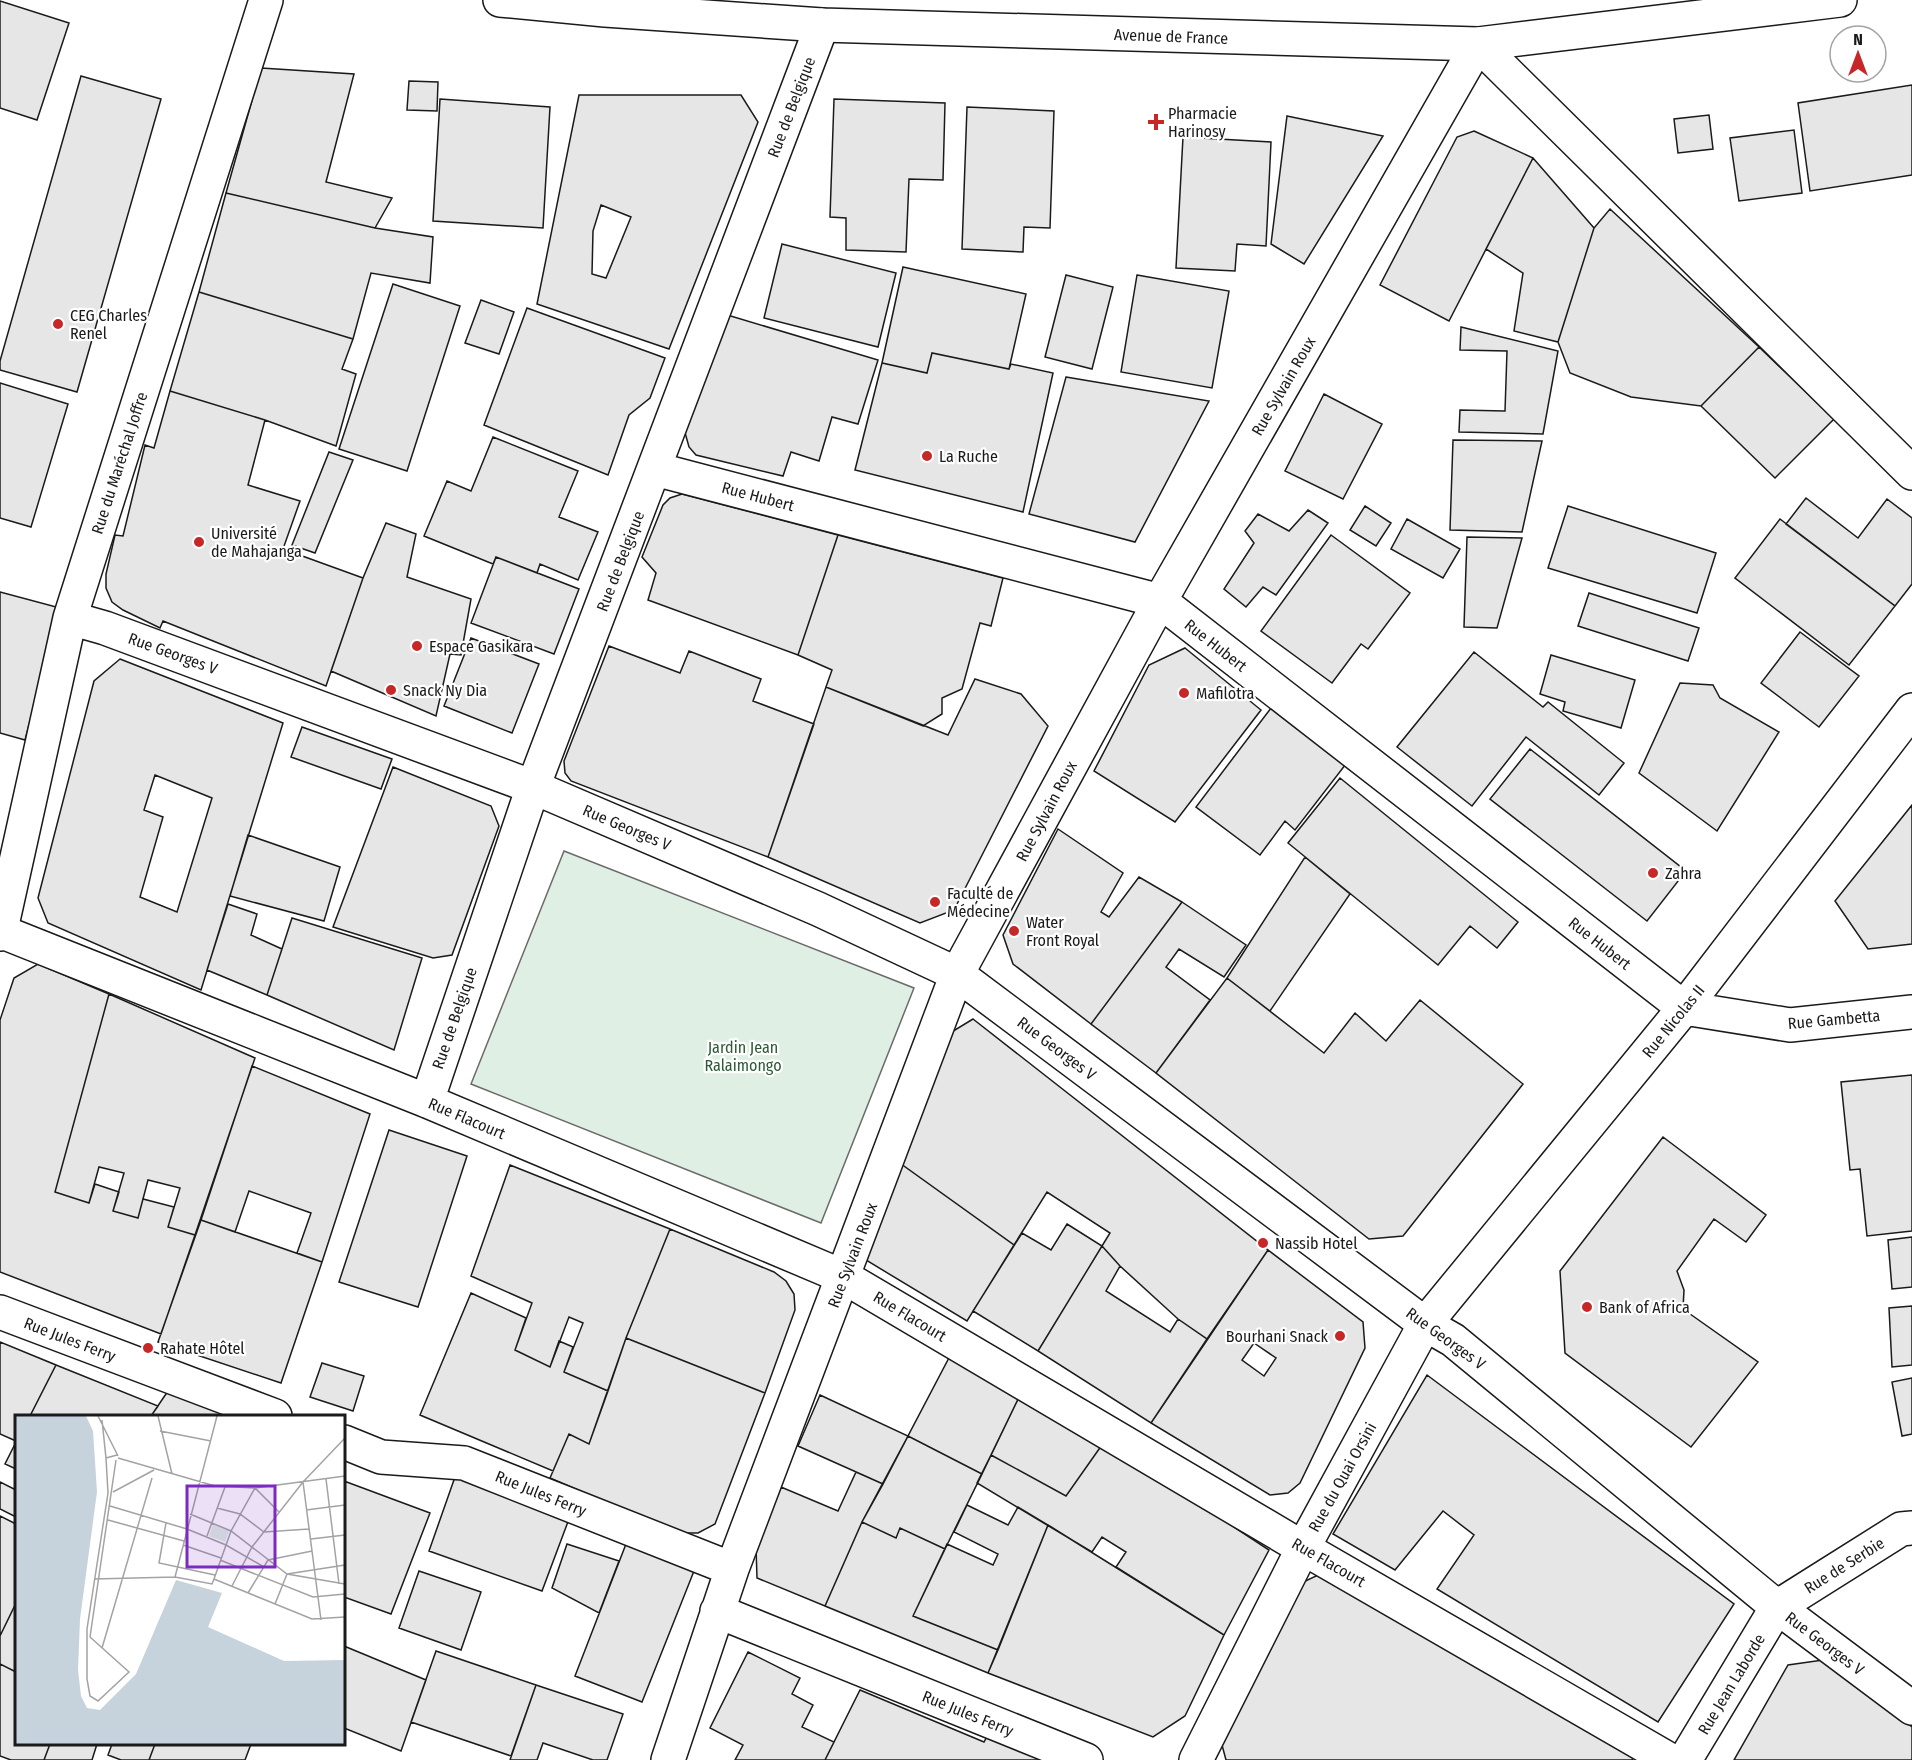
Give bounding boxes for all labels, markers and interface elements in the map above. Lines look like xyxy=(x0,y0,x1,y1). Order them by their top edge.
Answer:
north arrow xyxy=(1828,24,1888,84)
street label: Avenue de France xyxy=(1114,25,1229,48)
text: N xyxy=(1853,30,1863,49)
street label: Rue de Belgique xyxy=(764,54,819,160)
place label: Pharmacie Harinosy xyxy=(1168,104,1237,141)
marker: Pharmacie Harinosy xyxy=(1149,115,1163,129)
place label: CEG Charles Renel xyxy=(70,306,147,343)
marker: CEG Charles Renel xyxy=(51,317,65,331)
street label: Rue Sylvain Roux xyxy=(1247,333,1319,439)
street label: Rue du Maréchal Joffre xyxy=(88,390,151,537)
place label: La Ruche xyxy=(939,447,998,466)
marker: La Ruche xyxy=(920,449,934,463)
street label: Rue Hubert xyxy=(720,478,797,515)
street label: Rue de Belgique xyxy=(593,508,648,614)
place label: Université de Mahajanga xyxy=(211,524,302,561)
marker: Université de Mahajanga xyxy=(192,535,206,549)
street label: Rue Hubert xyxy=(1181,615,1251,676)
street label: Rue Georges V xyxy=(126,629,221,679)
place label: Espace Gasikara xyxy=(429,637,534,656)
marker: Espace Gasikara xyxy=(410,639,424,653)
place label: Snack Ny Dia xyxy=(403,681,487,700)
marker: Snack Ny Dia xyxy=(384,683,398,697)
place label: Mafilotra xyxy=(1196,684,1254,703)
marker: Mafilotra xyxy=(1177,686,1191,700)
street label: Rue Sylvain Roux xyxy=(1012,758,1081,865)
street label: Rue Georges V xyxy=(580,800,674,855)
place label: Zahra xyxy=(1665,864,1702,883)
marker: Zahra xyxy=(1646,866,1660,880)
place label: Faculté de Médecine xyxy=(947,884,1013,921)
marker: Faculté de Médecine xyxy=(928,895,942,909)
place label: Water Front Royal xyxy=(1026,913,1099,950)
street label: Rue Hubert xyxy=(1565,913,1635,974)
marker: Water Front Royal xyxy=(1007,924,1021,938)
street label: Rue de Belgique xyxy=(428,965,481,1072)
street label: Rue Nicolas II xyxy=(1638,981,1709,1062)
street label: Rue Gambetta xyxy=(1787,1006,1881,1033)
street label: Rue Georges V xyxy=(1014,1013,1100,1085)
park label: Jardin Jean Ralaimongo xyxy=(704,1038,782,1075)
street label: Rue Flacourt xyxy=(425,1094,509,1143)
street label: Rue Sylvain Roux xyxy=(824,1200,881,1310)
place label: Nassib Hotel xyxy=(1275,1234,1357,1253)
marker: Nassib Hotel xyxy=(1256,1236,1270,1250)
street label: Rue Flacourt xyxy=(870,1287,950,1346)
place label: Bank of Africa xyxy=(1599,1298,1690,1317)
marker: Bank of Africa xyxy=(1580,1300,1594,1314)
street label: Rue Georges V xyxy=(1402,1303,1490,1374)
street label: Rue Jules Ferry xyxy=(21,1313,119,1366)
place label: Bourhani Snack xyxy=(1226,1327,1329,1346)
marker: Bourhani Snack xyxy=(1333,1329,1347,1343)
place label: Rahate Hôtel xyxy=(160,1339,245,1358)
marker: Rahate Hôtel xyxy=(141,1341,155,1355)
inset map xyxy=(15,1415,345,1745)
street label: Rue du Quai Orsini xyxy=(1304,1419,1380,1535)
street label: Rue Jules Ferry xyxy=(492,1467,590,1521)
street label: Rue de Serbie xyxy=(1801,1533,1888,1598)
street label: Rue Flacourt xyxy=(1289,1534,1370,1591)
street label: Rue Georges V xyxy=(1782,1608,1868,1680)
street label: Rue Jean Laborde xyxy=(1694,1630,1769,1738)
street label: Rue Jules Ferry xyxy=(919,1687,1017,1741)

